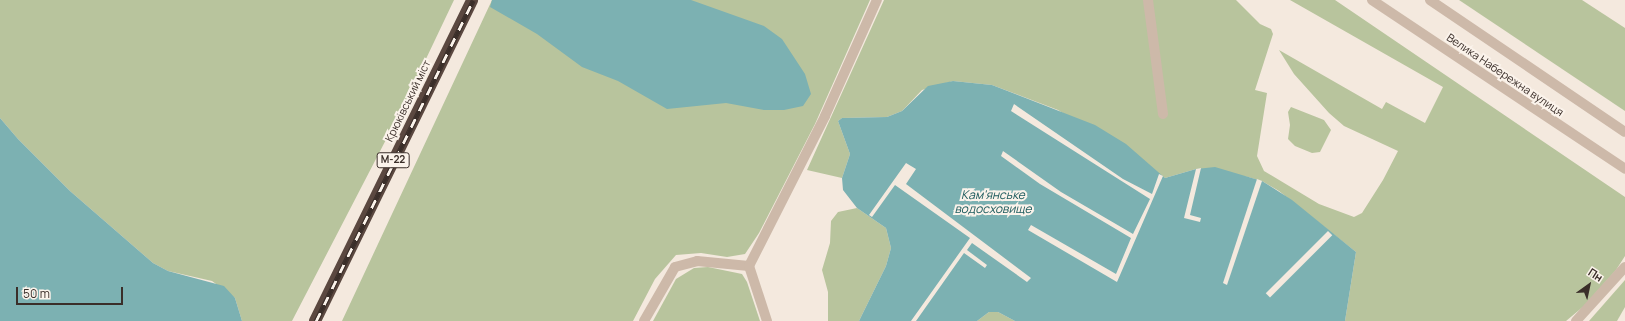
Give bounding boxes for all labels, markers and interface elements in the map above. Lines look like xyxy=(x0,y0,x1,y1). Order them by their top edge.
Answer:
street label: Велика Набережна вулиця xyxy=(1444,31,1566,119)
street label: Крюківський міст xyxy=(382,58,434,144)
road number: М-22 xyxy=(376,152,410,168)
water label: Кам'янське водосховище xyxy=(954,188,1032,216)
text: Пн xyxy=(1586,264,1606,285)
north arrow xyxy=(1569,265,1609,305)
scale bar xyxy=(18,279,125,305)
text: 50 m xyxy=(23,285,50,302)

